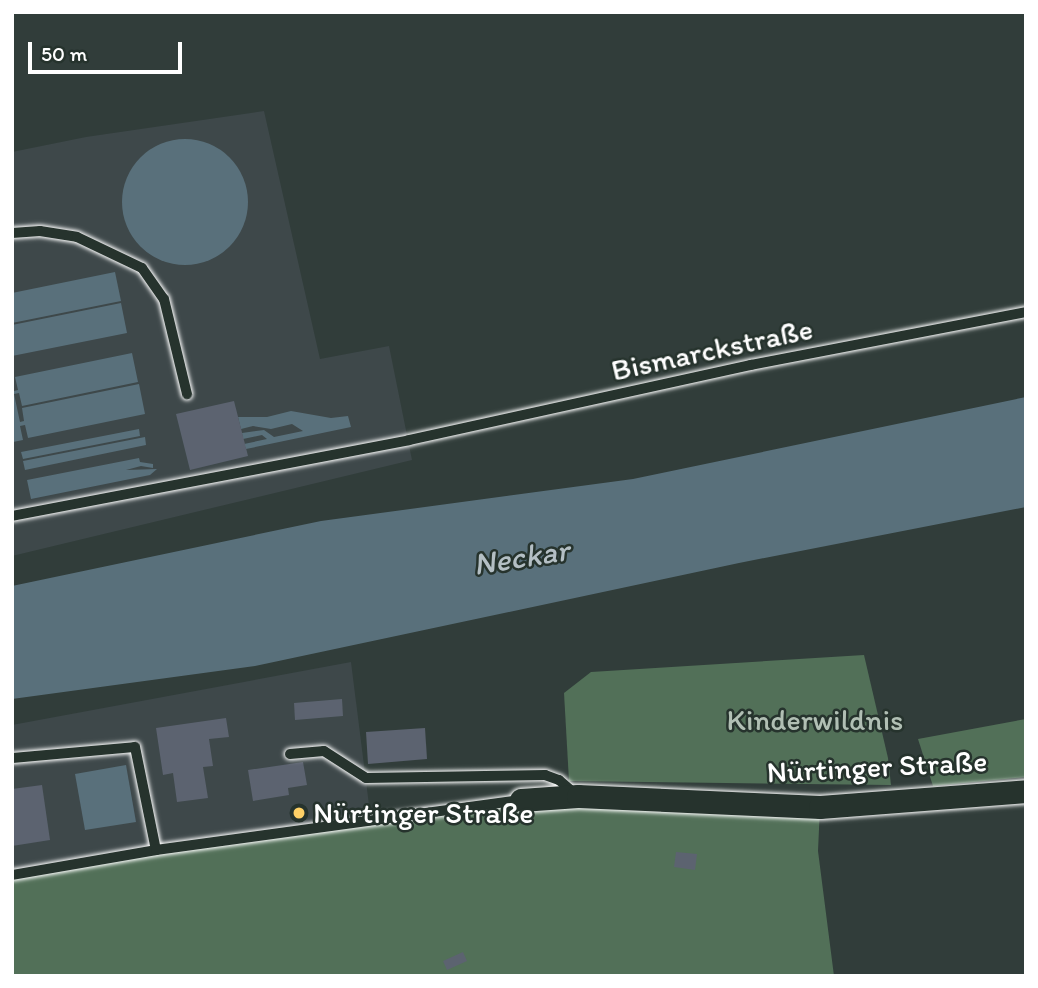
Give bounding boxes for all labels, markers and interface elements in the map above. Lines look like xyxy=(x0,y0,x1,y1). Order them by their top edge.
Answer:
scale bar xyxy=(32,28,186,72)
text: 50 m xyxy=(41,41,87,66)
street label: Bismarckstraße xyxy=(608,311,816,389)
water label: Neckar xyxy=(470,530,572,584)
park label: Kinderwildnis xyxy=(727,702,903,738)
street label: Nürtinger Straße xyxy=(766,743,988,791)
place label: Nürtinger Straße xyxy=(313,795,533,831)
marker: Nürtinger Straße xyxy=(291,805,307,821)

